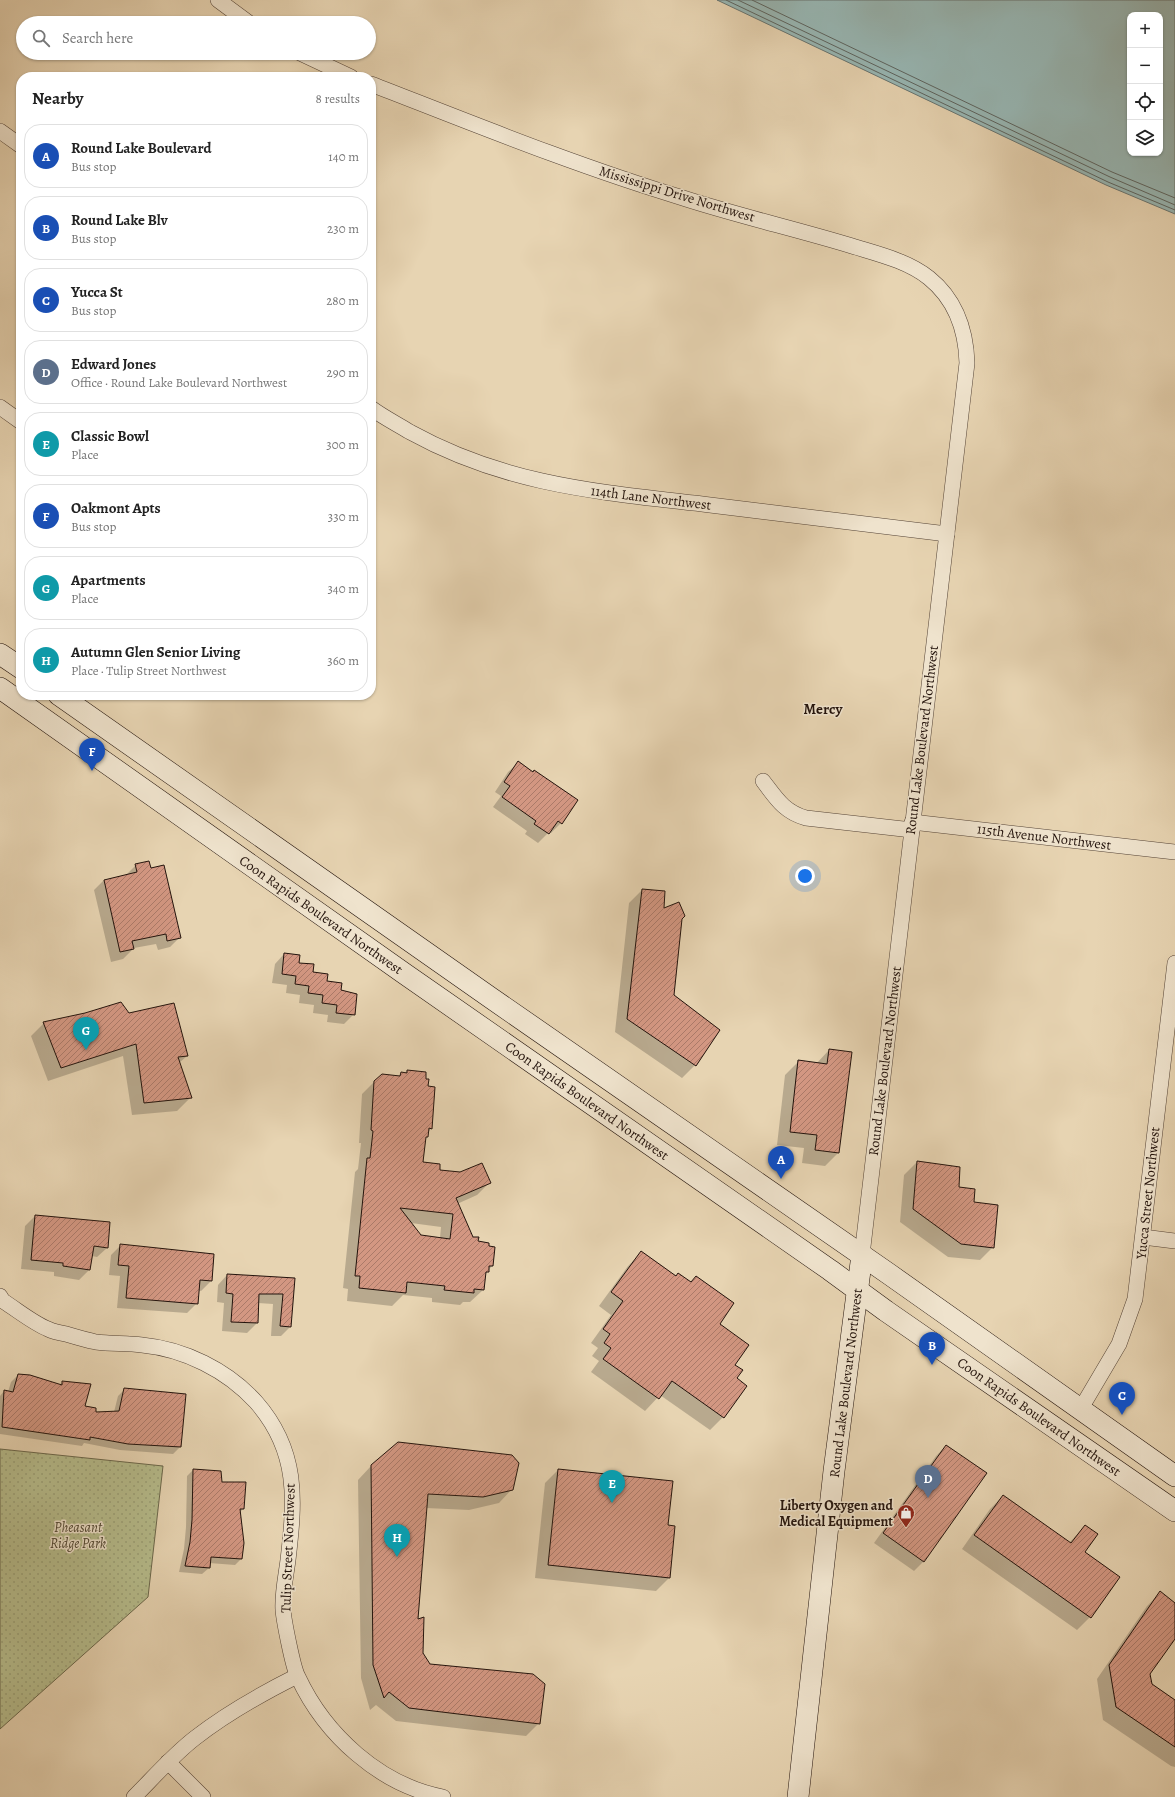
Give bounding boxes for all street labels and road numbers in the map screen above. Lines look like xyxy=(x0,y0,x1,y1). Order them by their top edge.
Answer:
street label: Mississippi Drive Northwest xyxy=(597,161,758,227)
street label: 114th Lane Northwest xyxy=(590,481,713,515)
street label: Round Lake Boulevard Northwest xyxy=(901,644,943,836)
street label: 115th Avenue Northwest xyxy=(976,819,1113,855)
street label: Coon Rapids Boulevard Northwest xyxy=(235,851,407,979)
street label: Round Lake Boulevard Northwest xyxy=(864,965,906,1157)
street label: Coon Rapids Boulevard Northwest xyxy=(501,1037,673,1165)
street label: Yucca Street Northwest xyxy=(1132,1126,1164,1261)
street label: Round Lake Boulevard Northwest xyxy=(825,1287,867,1479)
street label: Coon Rapids Boulevard Northwest xyxy=(954,1354,1124,1480)
street label: Tulip Street Northwest xyxy=(276,1483,300,1613)

